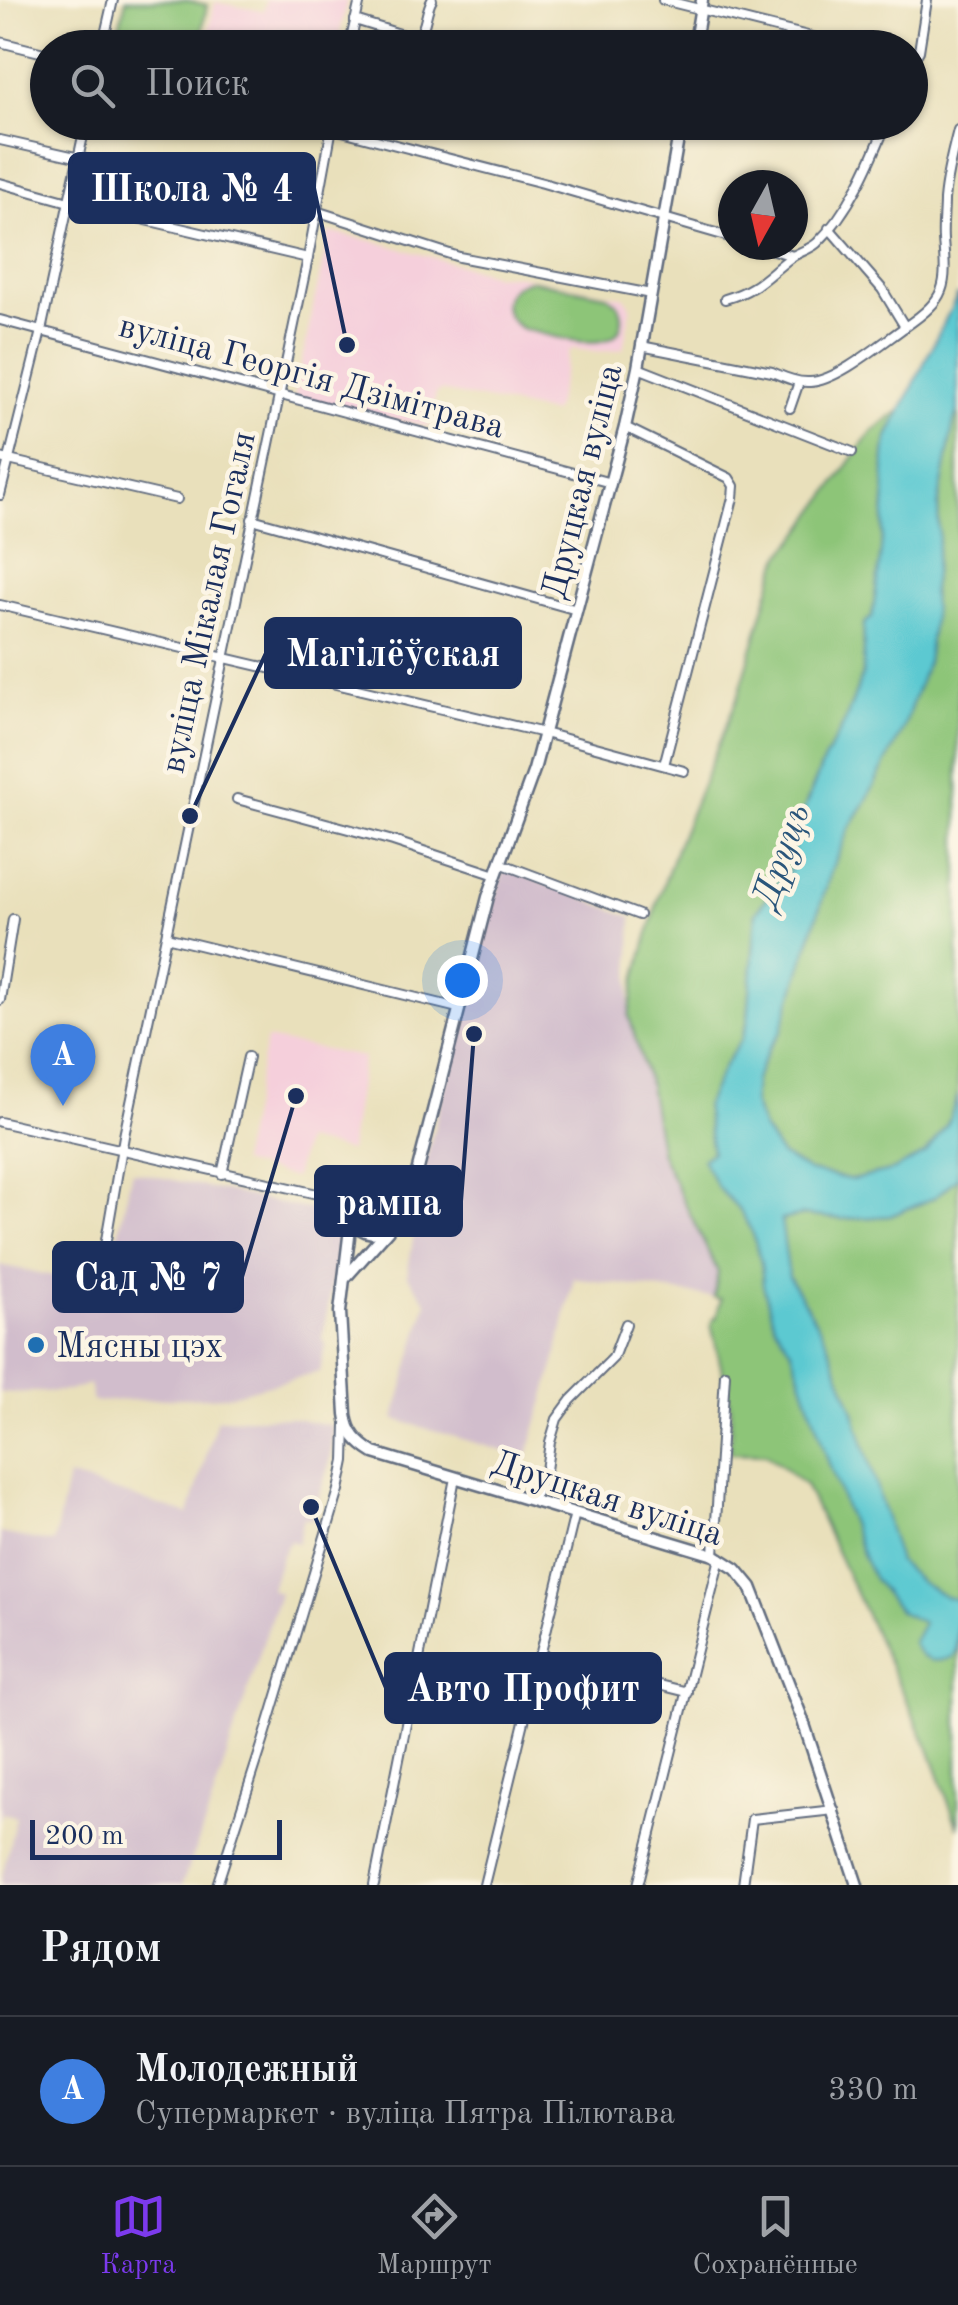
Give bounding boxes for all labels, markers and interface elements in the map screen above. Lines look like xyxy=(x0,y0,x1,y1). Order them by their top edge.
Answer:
search box xyxy=(30,30,928,140)
icon: search xyxy=(65,58,120,113)
text: Поиск xyxy=(145,66,250,104)
callout: Школа № 4 xyxy=(70,154,314,222)
north arrow xyxy=(718,170,808,260)
text: Школа № 4 xyxy=(90,172,294,210)
street label: вуліца Георгія Дзімітрава xyxy=(115,309,508,446)
street label: Друцкая вуліца xyxy=(537,361,630,603)
street label: вуліца Мікалая Гогаля xyxy=(156,429,263,776)
callout: Магілёўская xyxy=(266,619,520,687)
text: Магілёўская xyxy=(286,637,500,675)
water label: Друць xyxy=(746,799,818,918)
your location xyxy=(437,955,488,1006)
pin: A xyxy=(30,1024,96,1106)
callout: рампа xyxy=(316,1167,461,1235)
text: рампа xyxy=(336,1186,442,1224)
callout: Сад № 7 xyxy=(54,1243,242,1311)
text: Сад № 7 xyxy=(74,1261,222,1299)
place label: Мясны цэх xyxy=(56,1330,223,1365)
marker: Мясны цэх xyxy=(25,1334,47,1356)
street label: Друцкая вуліца xyxy=(487,1446,727,1553)
callout: Авто Профит xyxy=(386,1654,660,1722)
text: Авто Профит xyxy=(406,1672,640,1710)
scale bar xyxy=(30,1815,282,1860)
text: 200 m xyxy=(45,1823,124,1851)
text: Рядом xyxy=(40,1929,162,1971)
text: Молодежный xyxy=(135,2052,359,2090)
text: A xyxy=(60,2075,85,2107)
text: 330 m xyxy=(828,2075,918,2107)
text: Супермаркет · вуліца Пятра Пілютава xyxy=(135,2099,675,2131)
tab: Карта xyxy=(100,2189,176,2284)
tab: Маршрут xyxy=(377,2189,492,2284)
tab: Сохранённые xyxy=(692,2189,858,2284)

